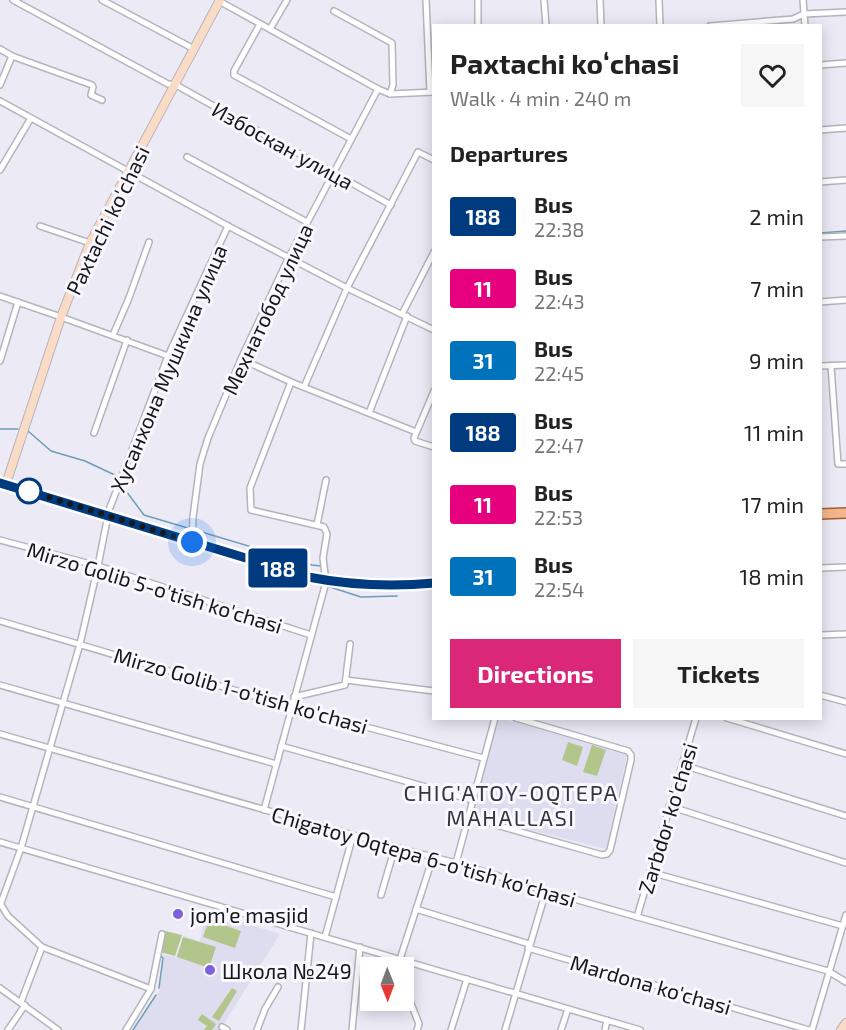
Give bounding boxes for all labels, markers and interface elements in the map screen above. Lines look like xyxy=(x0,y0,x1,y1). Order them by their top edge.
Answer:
button: heart xyxy=(741,44,804,107)
text: Paxtachi koʻchasi xyxy=(450,46,679,80)
text: Walk · 4 min · 240 m xyxy=(450,86,631,110)
street label: Избоскан улица xyxy=(207,96,358,195)
text: Departures xyxy=(450,140,568,166)
street label: Paxtachi ko'chasi xyxy=(60,141,154,299)
text: Bus xyxy=(534,191,573,217)
text: 2 min xyxy=(749,203,804,229)
text: 188 xyxy=(465,204,501,229)
text: 22:38 xyxy=(534,217,584,241)
street label: Мехнатобод улица xyxy=(216,219,319,399)
street label: Хусанхона Мушкина улица xyxy=(104,241,232,496)
text: Bus xyxy=(534,263,573,289)
text: 7 min xyxy=(750,275,804,301)
text: 11 xyxy=(474,276,492,301)
text: 22:43 xyxy=(534,289,585,313)
text: Bus xyxy=(534,335,573,361)
text: 9 min xyxy=(749,347,804,373)
text: 31 xyxy=(473,348,493,373)
text: 22:45 xyxy=(534,361,584,385)
text: Bus xyxy=(534,407,573,433)
text: 11 min xyxy=(744,419,804,445)
text: 188 xyxy=(465,420,501,445)
text: 22:47 xyxy=(534,433,584,457)
unlabelled marker xyxy=(16,478,42,504)
text: Bus xyxy=(534,479,573,505)
text: 17 min xyxy=(742,491,804,517)
text: 11 xyxy=(474,492,492,517)
text: 22:53 xyxy=(534,505,583,529)
your location xyxy=(177,527,207,557)
street label: Mirzo Golib 5-o'tish ko'chasi xyxy=(24,536,286,638)
line badge: 188 xyxy=(244,548,312,588)
text: Bus xyxy=(534,551,573,577)
text: 188 xyxy=(260,556,296,581)
text: 18 min xyxy=(739,563,804,589)
text: 31 xyxy=(473,564,493,589)
text: 22:54 xyxy=(534,577,584,601)
button: Directions xyxy=(450,639,621,708)
button: Tickets xyxy=(633,639,804,708)
street label: Mirzo Golib 1-o'tish ko'chasi xyxy=(111,642,371,738)
street label: Zarbdor ko'chasi xyxy=(632,740,702,896)
district label: CHIG'ATOY-OQTEPA MAHALLASI xyxy=(403,779,619,830)
street label: Chigatoy Oqtepa 6-o'tish ko'chasi xyxy=(269,801,579,911)
place label: jom'e masjid xyxy=(190,902,308,928)
marker: jom'e masjid xyxy=(171,907,185,921)
street label: Mardona ko'chasi xyxy=(568,949,734,1019)
north arrow xyxy=(360,957,414,1011)
map controls xyxy=(360,957,414,1011)
place label: Школа №249 xyxy=(222,958,352,983)
marker: Школа №249 xyxy=(203,963,217,977)

